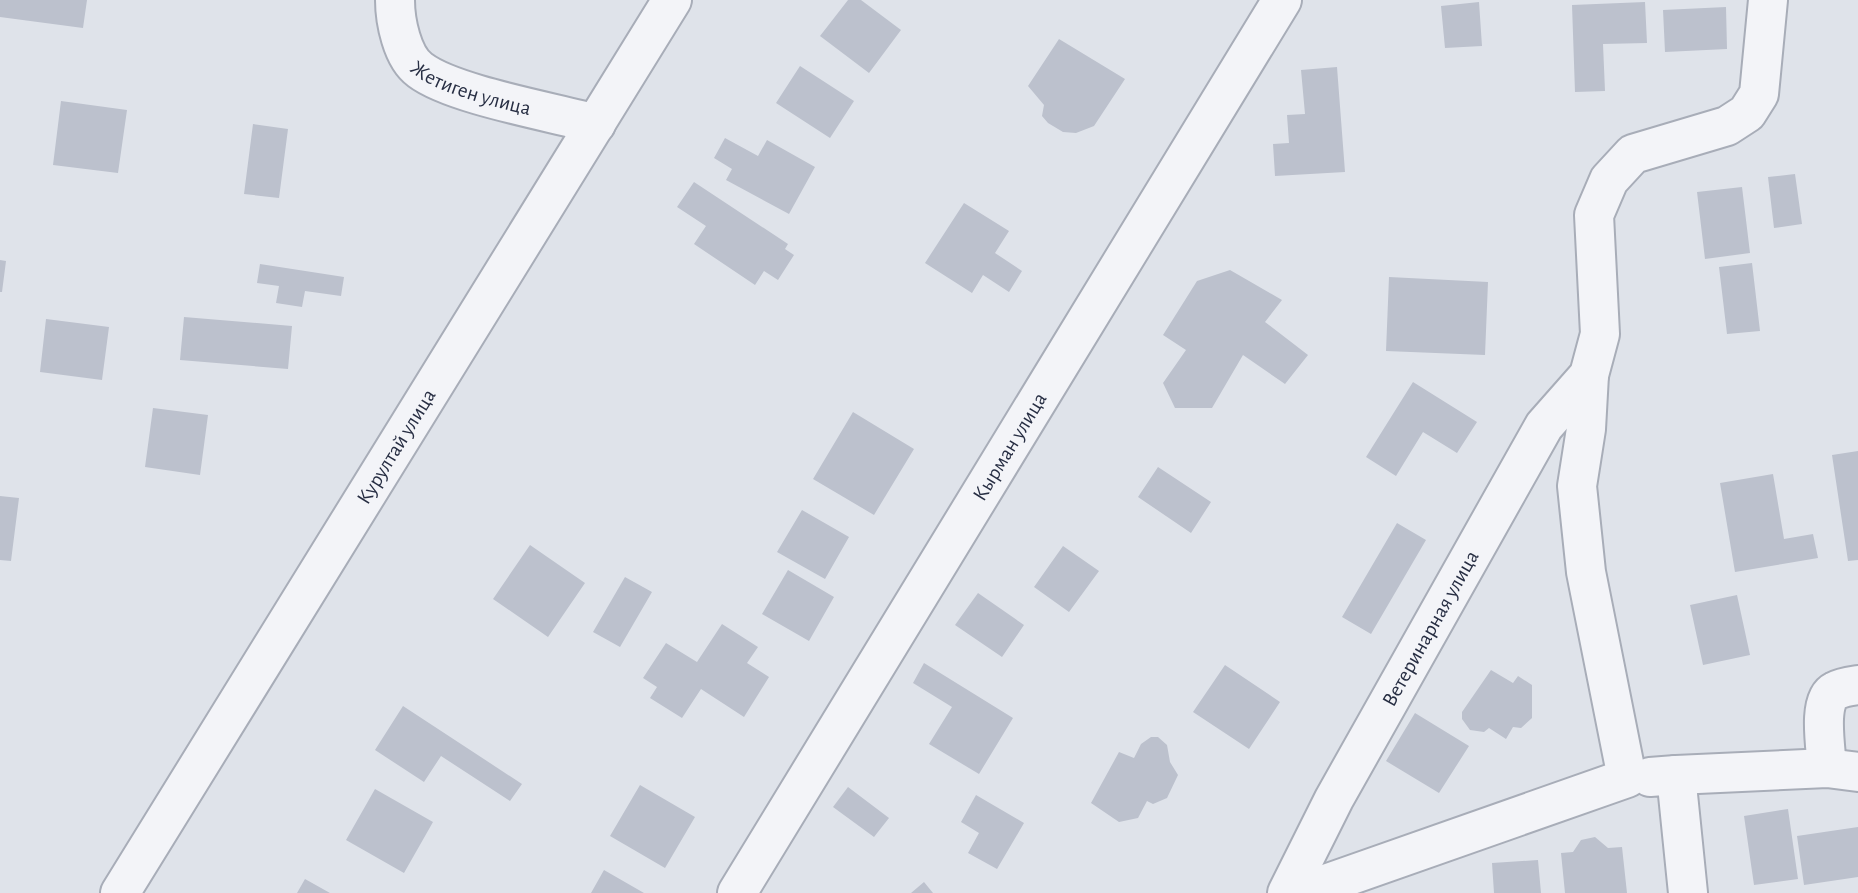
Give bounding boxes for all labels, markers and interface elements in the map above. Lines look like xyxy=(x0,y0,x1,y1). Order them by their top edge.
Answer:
street label: Жетиген улица xyxy=(407,56,533,119)
street label: Курултай улица xyxy=(353,385,440,508)
street label: Кырман улица xyxy=(969,388,1051,504)
street label: Ветеринарная улица xyxy=(1378,547,1482,710)

